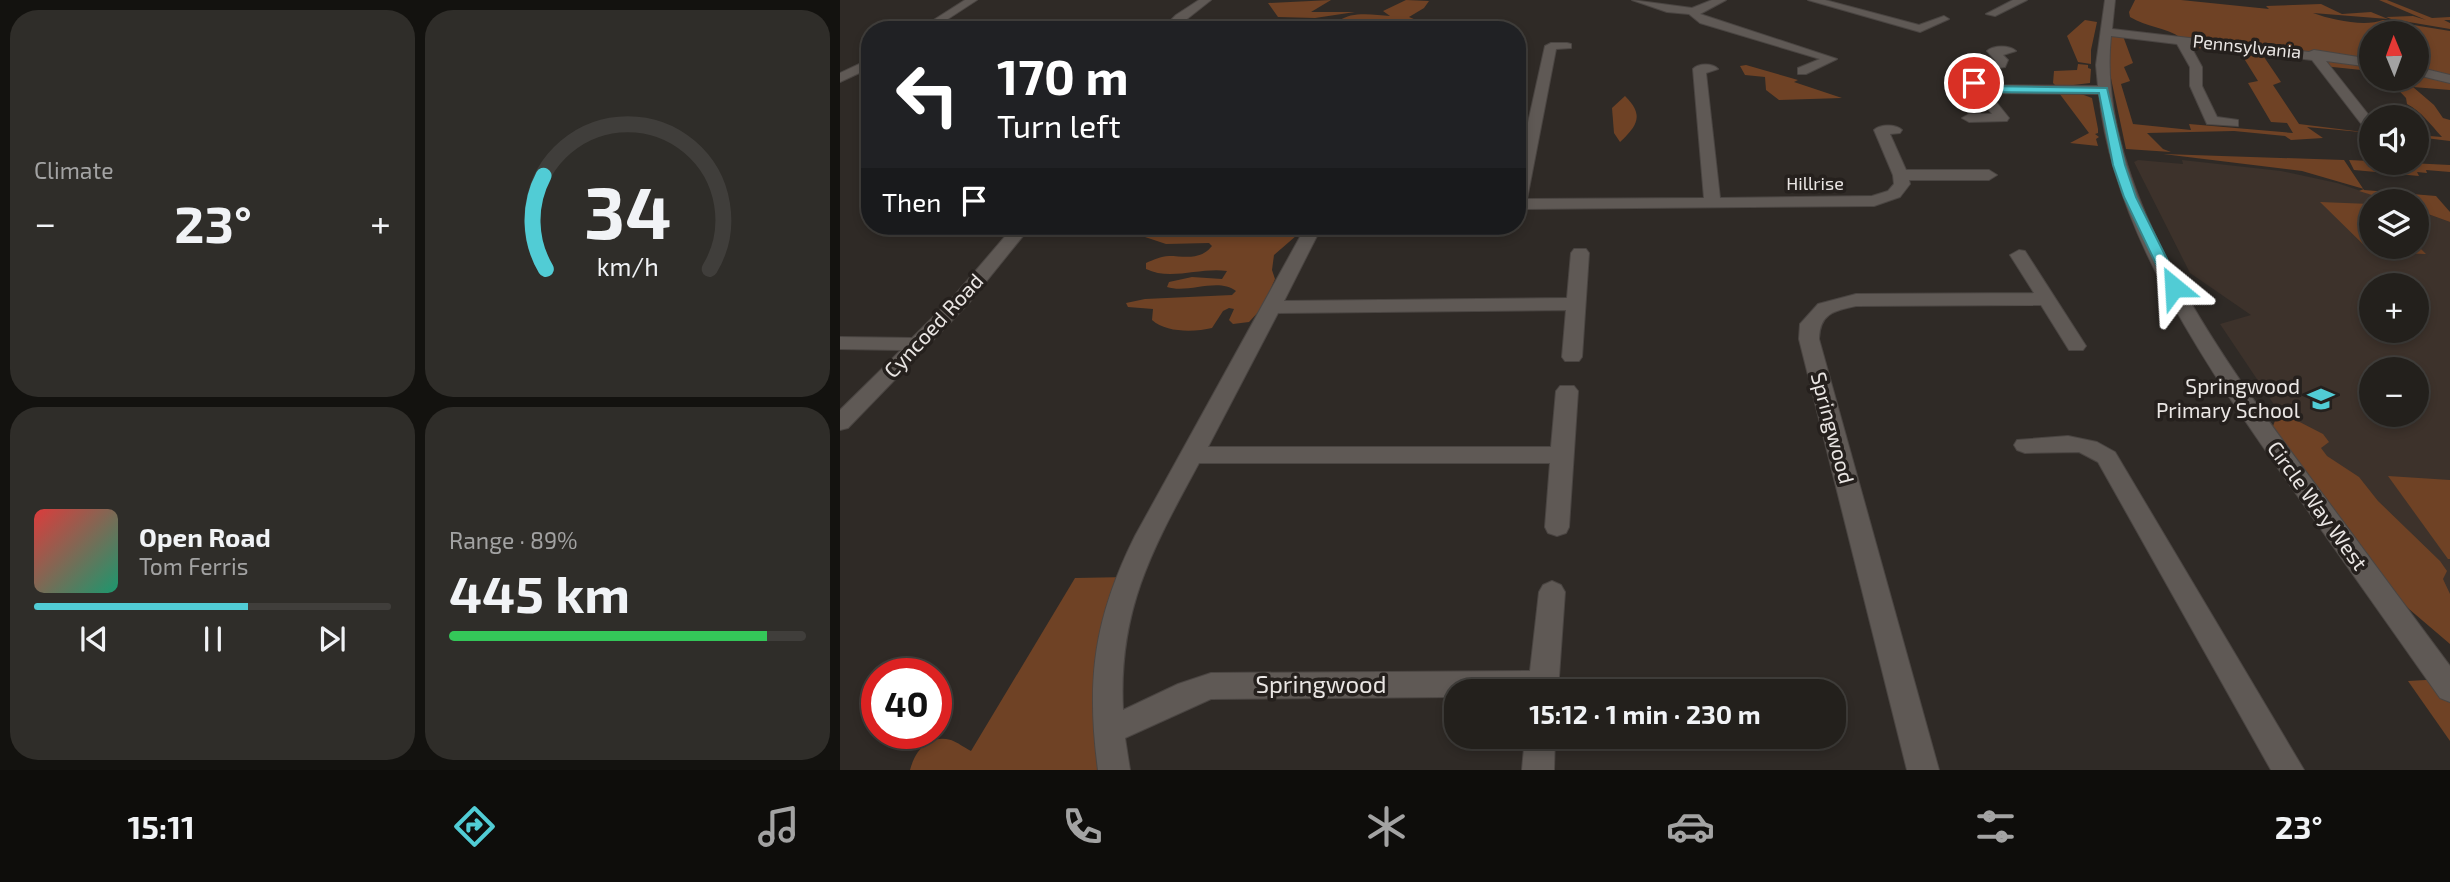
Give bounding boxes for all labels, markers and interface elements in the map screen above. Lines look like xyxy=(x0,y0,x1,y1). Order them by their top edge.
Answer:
north arrow xyxy=(2359,21,2429,91)
map controls xyxy=(2359,21,2429,427)
street label: Pennsylvania xyxy=(2192,29,2302,63)
text: 170 m xyxy=(997,46,1129,105)
icon: left xyxy=(882,49,973,140)
pin xyxy=(1944,53,2004,113)
icon: arrive xyxy=(1955,64,1993,102)
button: sound xyxy=(2359,105,2429,175)
text: Turn left xyxy=(997,106,1121,144)
text: Climate xyxy=(34,156,114,184)
text: 34 xyxy=(584,167,671,255)
street label: Hillrise xyxy=(1786,172,1844,194)
icon: arrive xyxy=(955,182,993,220)
text: Then xyxy=(882,186,941,217)
button: layers xyxy=(2359,189,2429,259)
text: 23° xyxy=(174,191,252,253)
text: − xyxy=(34,199,56,245)
text: + xyxy=(370,199,391,245)
position arrow xyxy=(2137,250,2211,324)
text: km/h xyxy=(596,251,659,281)
street label: Cyncoed Road xyxy=(878,268,988,382)
button: + xyxy=(2359,273,2429,343)
button: − xyxy=(2359,357,2429,427)
street label: Springwood xyxy=(1807,369,1860,486)
place label: Springwood Primary School xyxy=(2156,373,2301,422)
school or university icon: Springwood Primary School xyxy=(2306,384,2336,414)
street label: Circle Way West xyxy=(2263,436,2373,574)
text: Open Road xyxy=(139,521,271,552)
text: Range · 89% xyxy=(449,526,578,554)
text: Tom Ferris xyxy=(139,552,248,580)
text: 445 km xyxy=(449,561,630,623)
icon: previous xyxy=(75,620,113,658)
icon: pause xyxy=(194,620,232,658)
icon: next xyxy=(313,620,351,658)
speed limit sign: 40 xyxy=(861,658,952,749)
street label: Springwood xyxy=(1255,669,1387,698)
text: 15:12 · 1 min · 230 m xyxy=(1529,698,1761,729)
icon: directions xyxy=(450,802,499,851)
icon: music xyxy=(754,802,803,851)
icon: phone xyxy=(1058,802,1107,851)
icon: climate xyxy=(1362,802,1411,851)
icon: car xyxy=(1666,802,1715,851)
icon: filters xyxy=(1971,802,2020,851)
text: 15:11 xyxy=(128,807,195,845)
text: 23° xyxy=(2275,807,2322,845)

